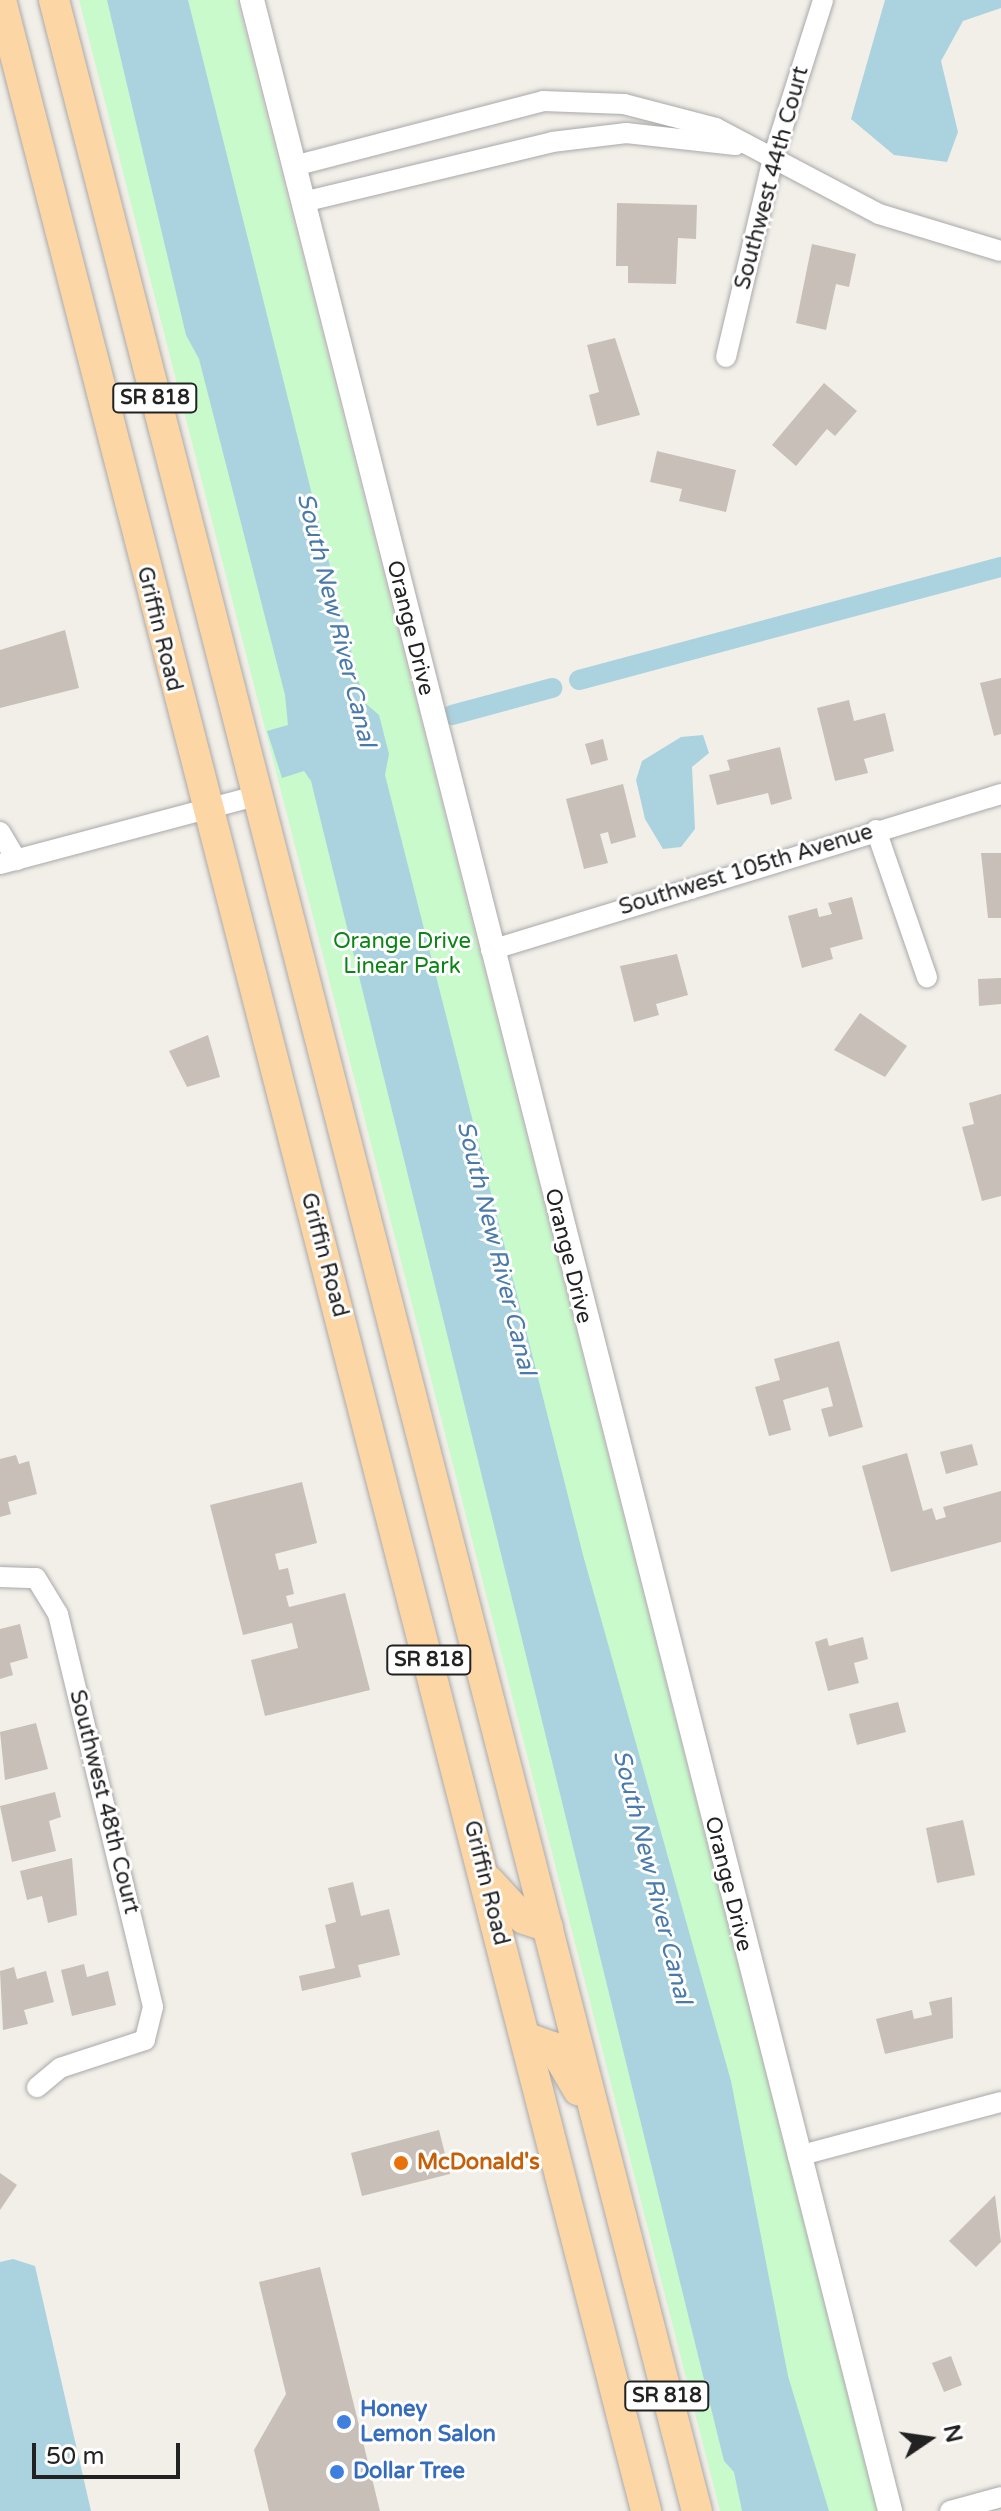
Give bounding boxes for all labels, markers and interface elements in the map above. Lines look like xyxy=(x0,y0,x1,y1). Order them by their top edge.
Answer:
street label: Southwest 44th Court xyxy=(729,64,815,292)
road number: SR 818 xyxy=(111,382,199,414)
water label: South New River Canal xyxy=(291,490,381,750)
street label: Orange Drive xyxy=(380,558,440,698)
street label: Griffin Road xyxy=(131,564,187,694)
street label: Southwest 105th Avenue xyxy=(616,819,876,921)
park label: Orange Drive Linear Park xyxy=(333,928,471,980)
water label: South New River Canal xyxy=(451,1118,541,1378)
street label: Orange Drive xyxy=(538,1186,598,1326)
street label: Griffin Road xyxy=(295,1190,353,1320)
road number: SR 818 xyxy=(385,1644,473,1676)
street label: Southwest 48th Court xyxy=(63,1687,145,1917)
water label: South New River Canal xyxy=(607,1747,697,2007)
street label: Orange Drive xyxy=(698,1814,758,1954)
street label: Griffin Road xyxy=(458,1818,514,1948)
place label: McDonald's xyxy=(417,2150,540,2176)
marker: McDonald's xyxy=(392,2154,410,2172)
road number: SR 818 xyxy=(623,2380,711,2412)
place label: Honey Lemon Salon xyxy=(360,2396,496,2448)
north arrow xyxy=(889,2399,969,2479)
marker: Honey Lemon Salon xyxy=(335,2413,353,2431)
text: N xyxy=(938,2422,967,2445)
scale bar xyxy=(36,2427,184,2477)
text: 50 m xyxy=(46,2442,104,2471)
place label: Dollar Tree xyxy=(353,2459,465,2485)
marker: Dollar Tree xyxy=(328,2463,346,2481)

